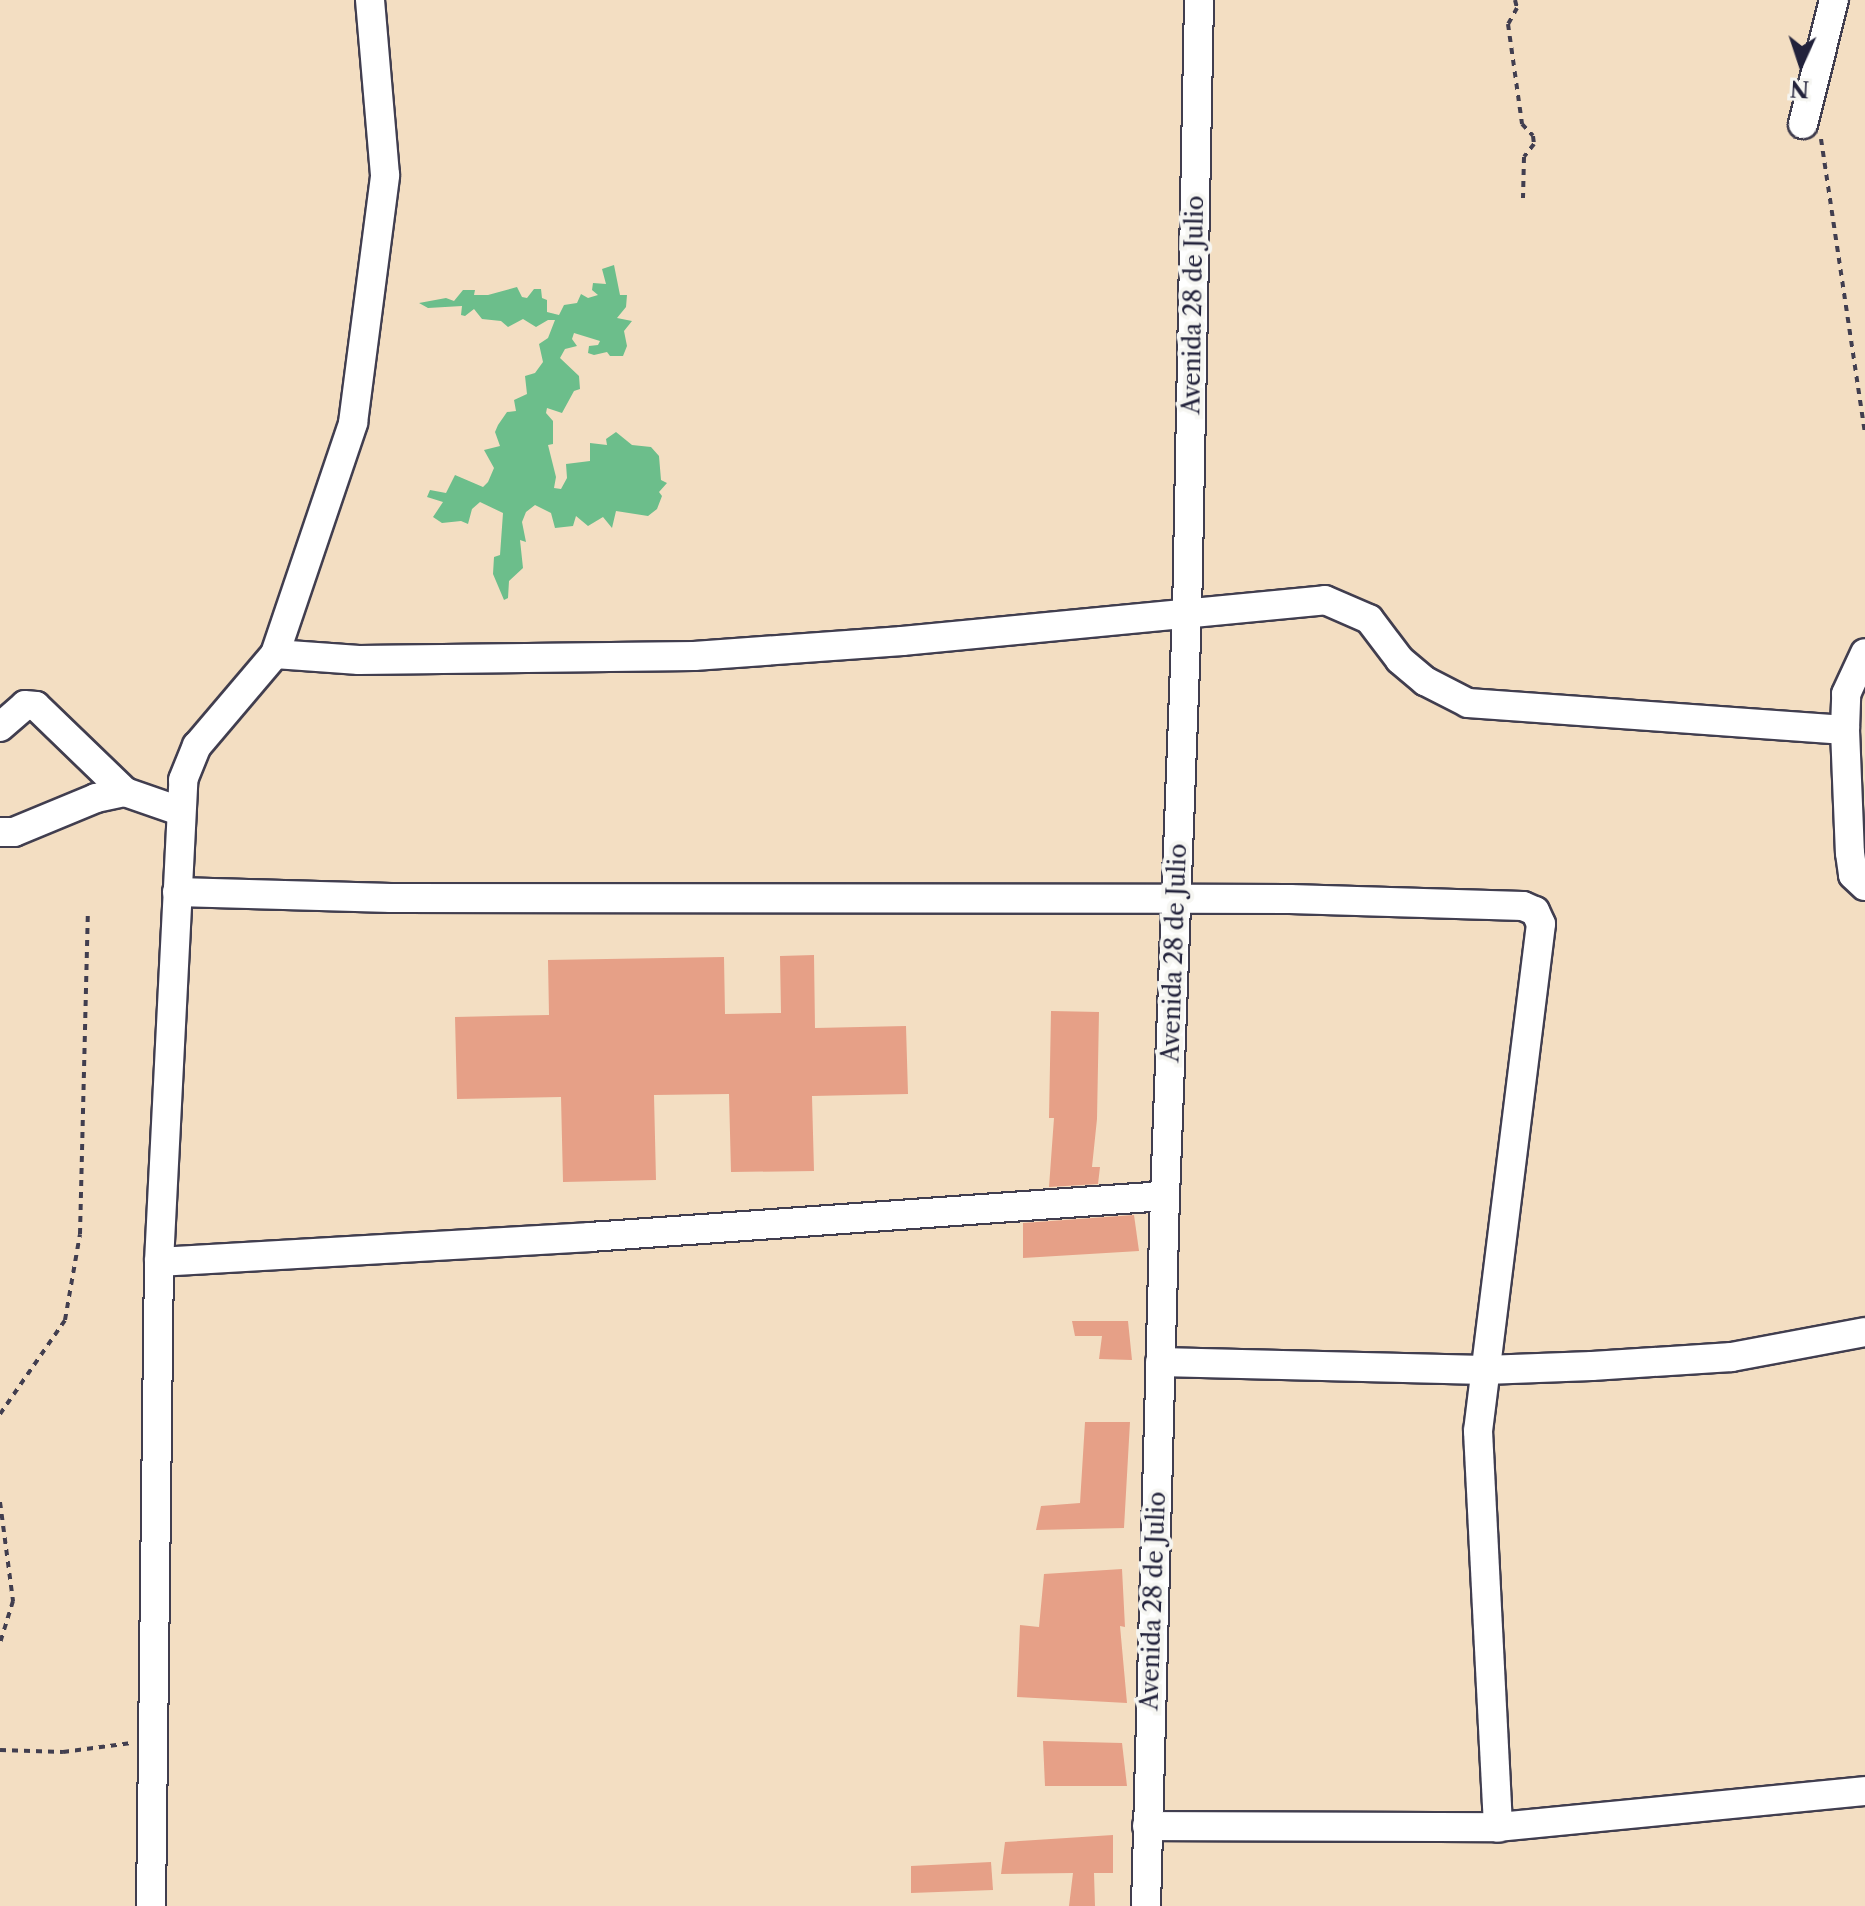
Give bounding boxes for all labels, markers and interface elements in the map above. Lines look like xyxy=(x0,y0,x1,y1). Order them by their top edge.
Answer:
north arrow xyxy=(1761,24,1841,104)
text: N xyxy=(1789,74,1810,102)
street label: Avenida 28 de Julio xyxy=(1177,195,1209,415)
street label: Avenida 28 de Julio xyxy=(1156,843,1192,1063)
street label: Avenida 28 de Julio xyxy=(1135,1491,1171,1711)

